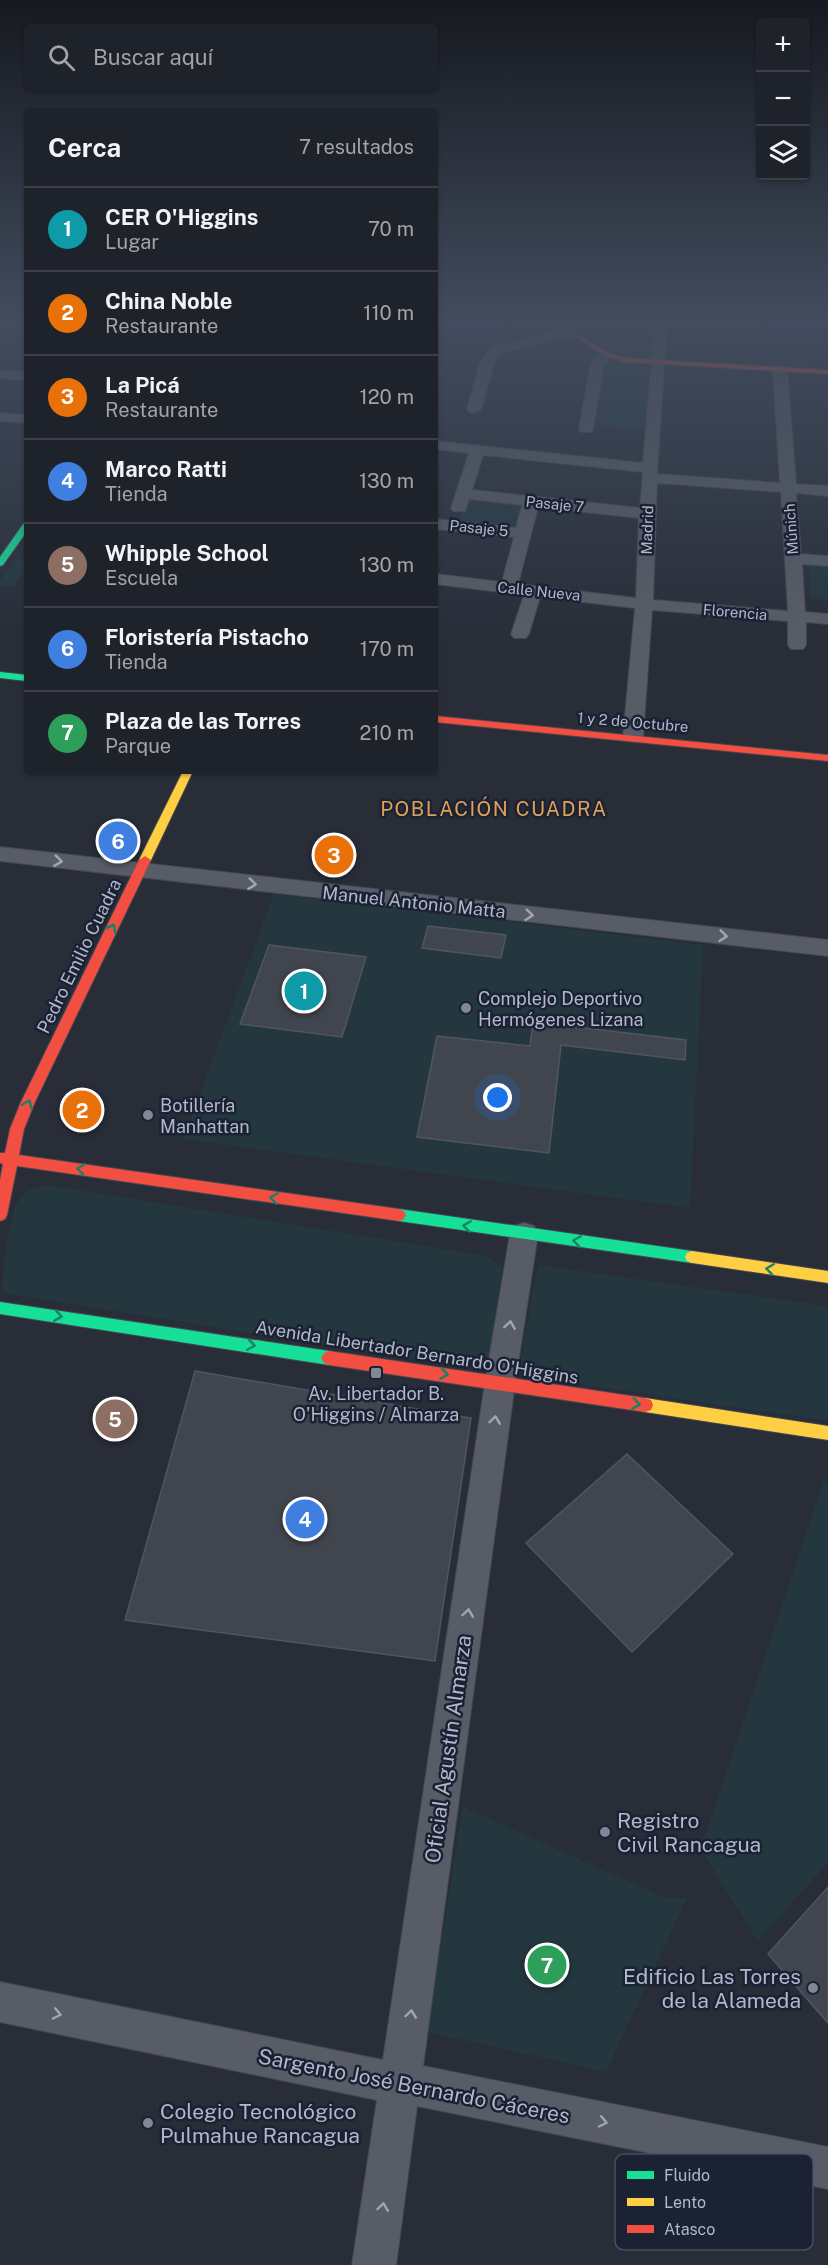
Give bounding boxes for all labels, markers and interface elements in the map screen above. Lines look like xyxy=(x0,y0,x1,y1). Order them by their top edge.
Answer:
map controls xyxy=(756,18,810,180)
button: + xyxy=(756,18,810,72)
search box xyxy=(24,24,438,90)
icon: search xyxy=(45,41,78,74)
text: Buscar aquí xyxy=(93,44,213,70)
button: − xyxy=(756,72,810,126)
button: layers xyxy=(756,126,810,180)
text: Cerca xyxy=(48,132,121,163)
text: 7 resultados xyxy=(299,135,414,159)
text: CER O'Higgins xyxy=(105,204,258,230)
text: 1 xyxy=(63,217,72,241)
text: 70 m xyxy=(368,217,414,241)
text: Lugar xyxy=(105,230,159,254)
text: China Noble xyxy=(105,288,232,314)
text: 2 xyxy=(61,301,74,325)
text: 110 m xyxy=(363,301,414,325)
text: Restaurante xyxy=(105,314,218,338)
text: La Picá xyxy=(105,372,180,398)
text: 3 xyxy=(61,385,74,409)
text: 120 m xyxy=(360,385,414,409)
text: Restaurante xyxy=(105,398,218,422)
text: Marco Ratti xyxy=(105,456,227,482)
text: 4 xyxy=(61,469,74,493)
text: 130 m xyxy=(359,469,414,493)
text: Tienda xyxy=(105,482,168,506)
street label: Pasaje 7 xyxy=(525,492,585,516)
street label: Múnich xyxy=(781,503,801,555)
street label: Madrid xyxy=(638,505,656,555)
street label: Pasaje 5 xyxy=(449,516,509,540)
text: Whipple School xyxy=(105,540,269,566)
text: 5 xyxy=(61,553,74,577)
text: 130 m xyxy=(359,553,414,577)
text: Escuela xyxy=(105,566,178,590)
street label: Calle Nueva xyxy=(497,578,581,604)
street label: Florencia xyxy=(702,601,768,623)
text: Floristería Pistacho xyxy=(105,624,309,650)
text: 6 xyxy=(61,637,74,661)
text: 170 m xyxy=(360,637,414,661)
text: Tienda xyxy=(105,650,168,674)
text: Plaza de las Torres xyxy=(105,708,301,734)
street label: 1 y 2 de Octubre xyxy=(577,709,689,735)
text: 7 xyxy=(61,721,74,745)
text: 210 m xyxy=(360,721,414,745)
text: Parque xyxy=(105,734,171,758)
district label: POBLACIÓN CUADRA xyxy=(380,796,608,821)
pin: 6 xyxy=(98,818,138,864)
pin: 3 xyxy=(314,832,354,878)
one-way arrow xyxy=(53,854,63,867)
street label: Pedro Emilio Cuadra xyxy=(32,875,126,1037)
one-way arrow xyxy=(247,877,256,890)
street label: Manuel Antonio Matta xyxy=(321,882,507,922)
one-way arrow xyxy=(524,908,534,921)
one-way arrow xyxy=(104,923,116,934)
one-way arrow xyxy=(718,929,727,942)
pin: 1 xyxy=(284,968,324,1014)
place label: Complejo Deportivo Hermógenes Lizana xyxy=(478,988,644,1030)
marker: Complejo Deportivo Hermógenes Lizana xyxy=(459,1001,473,1015)
your location xyxy=(483,1083,512,1112)
pin: 2 xyxy=(62,1088,101,1132)
place label: Botillería Manhattan xyxy=(160,1095,250,1137)
one-way arrow xyxy=(20,1099,32,1110)
marker: Botillería Manhattan xyxy=(141,1108,155,1122)
one-way arrow xyxy=(76,1164,85,1176)
one-way arrow xyxy=(269,1192,278,1204)
one-way arrow xyxy=(462,1220,471,1232)
one-way arrow xyxy=(572,1236,582,1248)
one-way arrow xyxy=(765,1263,775,1275)
one-way arrow xyxy=(53,1309,63,1321)
street label: Avenida Libertador Bernardo O'Higgins xyxy=(254,1316,580,1388)
one-way arrow xyxy=(503,1321,515,1330)
one-way arrow xyxy=(246,1338,255,1350)
marker: Av. Libertador B. O'Higgins / Almarza xyxy=(369,1366,383,1380)
one-way arrow xyxy=(439,1367,448,1379)
place label: Av. Libertador B. O'Higgins / Almarza xyxy=(293,1383,459,1425)
pin: 5 xyxy=(96,1396,134,1442)
one-way arrow xyxy=(632,1397,641,1409)
one-way arrow xyxy=(489,1416,501,1425)
pin: 4 xyxy=(286,1496,324,1541)
one-way arrow xyxy=(461,1609,473,1618)
street label: Oficial Agustín Almarza xyxy=(420,1633,476,1865)
place label: Registro Civil Rancagua xyxy=(617,1808,761,1857)
marker: Registro Civil Rancagua xyxy=(598,1825,612,1839)
pin: 7 xyxy=(528,1942,566,1988)
place label: Edificio Las Torres de la Alameda xyxy=(623,1964,801,2013)
marker: Edificio Las Torres de la Alameda xyxy=(806,1981,820,1995)
one-way arrow xyxy=(52,2007,62,2020)
one-way arrow xyxy=(404,2010,416,2019)
street label: Sargento José Bernardo Cáceres xyxy=(256,2043,572,2129)
place label: Colegio Tecnológico Pulmahue Rancagua xyxy=(160,2099,360,2148)
one-way arrow xyxy=(597,2115,607,2128)
marker: Colegio Tecnológico Pulmahue Rancagua xyxy=(141,2116,155,2130)
legend xyxy=(615,2154,813,2250)
text: Fluido xyxy=(664,2166,710,2185)
text: Lento xyxy=(664,2193,706,2212)
one-way arrow xyxy=(376,2202,388,2212)
text: Atasco xyxy=(664,2220,715,2239)

